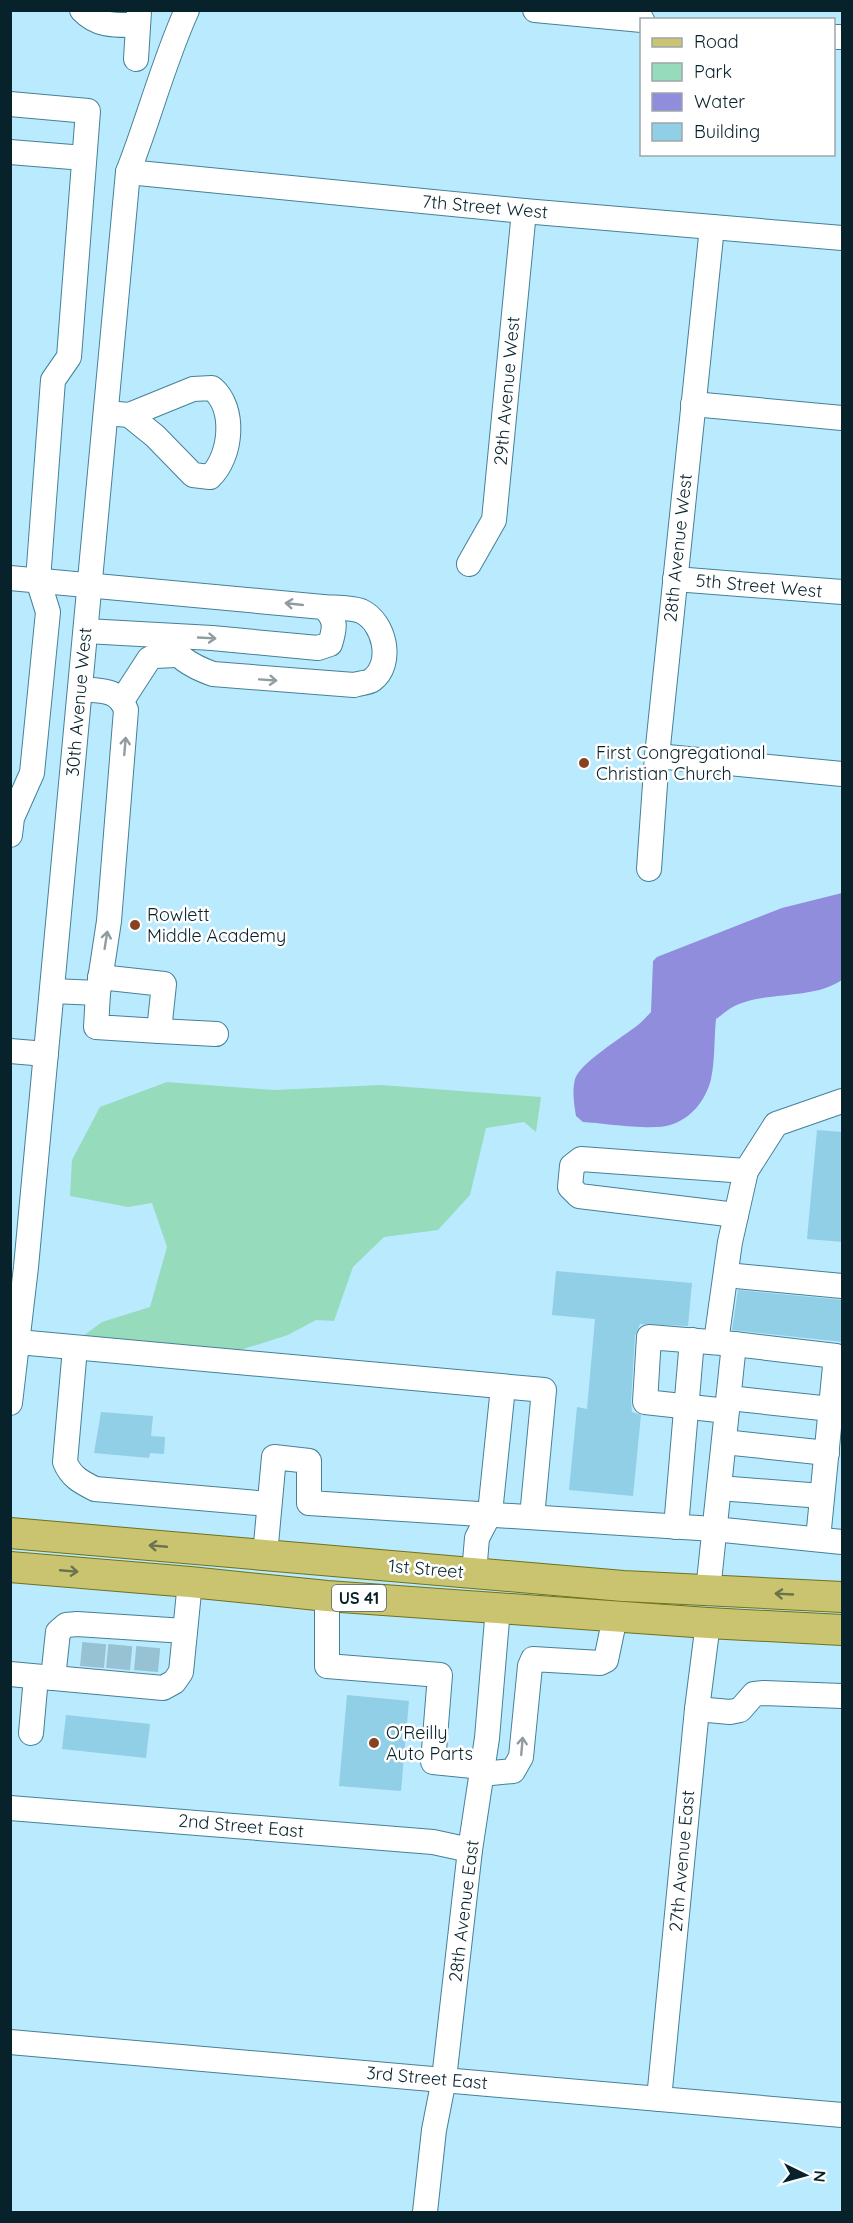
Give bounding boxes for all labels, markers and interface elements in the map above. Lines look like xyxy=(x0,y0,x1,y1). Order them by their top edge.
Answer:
legend xyxy=(640,18,835,156)
text: Road xyxy=(694,30,739,53)
text: Park xyxy=(694,60,732,83)
text: Water xyxy=(694,90,745,113)
text: Building xyxy=(694,120,760,143)
street label: 7th Street West xyxy=(421,190,549,223)
street label: 29th Avenue West xyxy=(489,315,524,466)
street label: 28th Avenue West xyxy=(658,473,697,623)
street label: 5th Street West xyxy=(695,569,823,602)
one-way arrow xyxy=(285,598,305,609)
street label: 30th Avenue West xyxy=(61,626,96,778)
one-way arrow xyxy=(197,633,217,644)
one-way arrow xyxy=(258,674,278,685)
one-way arrow xyxy=(120,736,131,756)
place label: First Congregational Christian Church xyxy=(596,741,766,785)
marker: First Congregational Christian Church xyxy=(577,756,591,770)
place label: Rowlett Middle Academy xyxy=(147,903,286,947)
marker: Rowlett Middle Academy xyxy=(128,918,142,932)
one-way arrow xyxy=(101,930,112,950)
one-way arrow xyxy=(148,1540,168,1551)
street label: 1st Street xyxy=(388,1554,465,1583)
one-way arrow xyxy=(58,1566,78,1577)
road number: US 41 xyxy=(332,1585,386,1611)
one-way arrow xyxy=(775,1588,795,1599)
place label: O'Reilly Auto Parts xyxy=(386,1721,473,1765)
marker: O'Reilly Auto Parts xyxy=(367,1736,381,1750)
one-way arrow xyxy=(517,1737,528,1757)
street label: 27th Avenue East xyxy=(664,1789,699,1933)
street label: 2nd Street East xyxy=(177,1809,305,1842)
street label: 28th Avenue East xyxy=(443,1839,484,1983)
street label: 3rd Street East xyxy=(365,2061,489,2094)
north arrow xyxy=(775,2145,835,2205)
text: N xyxy=(809,2170,830,2183)

